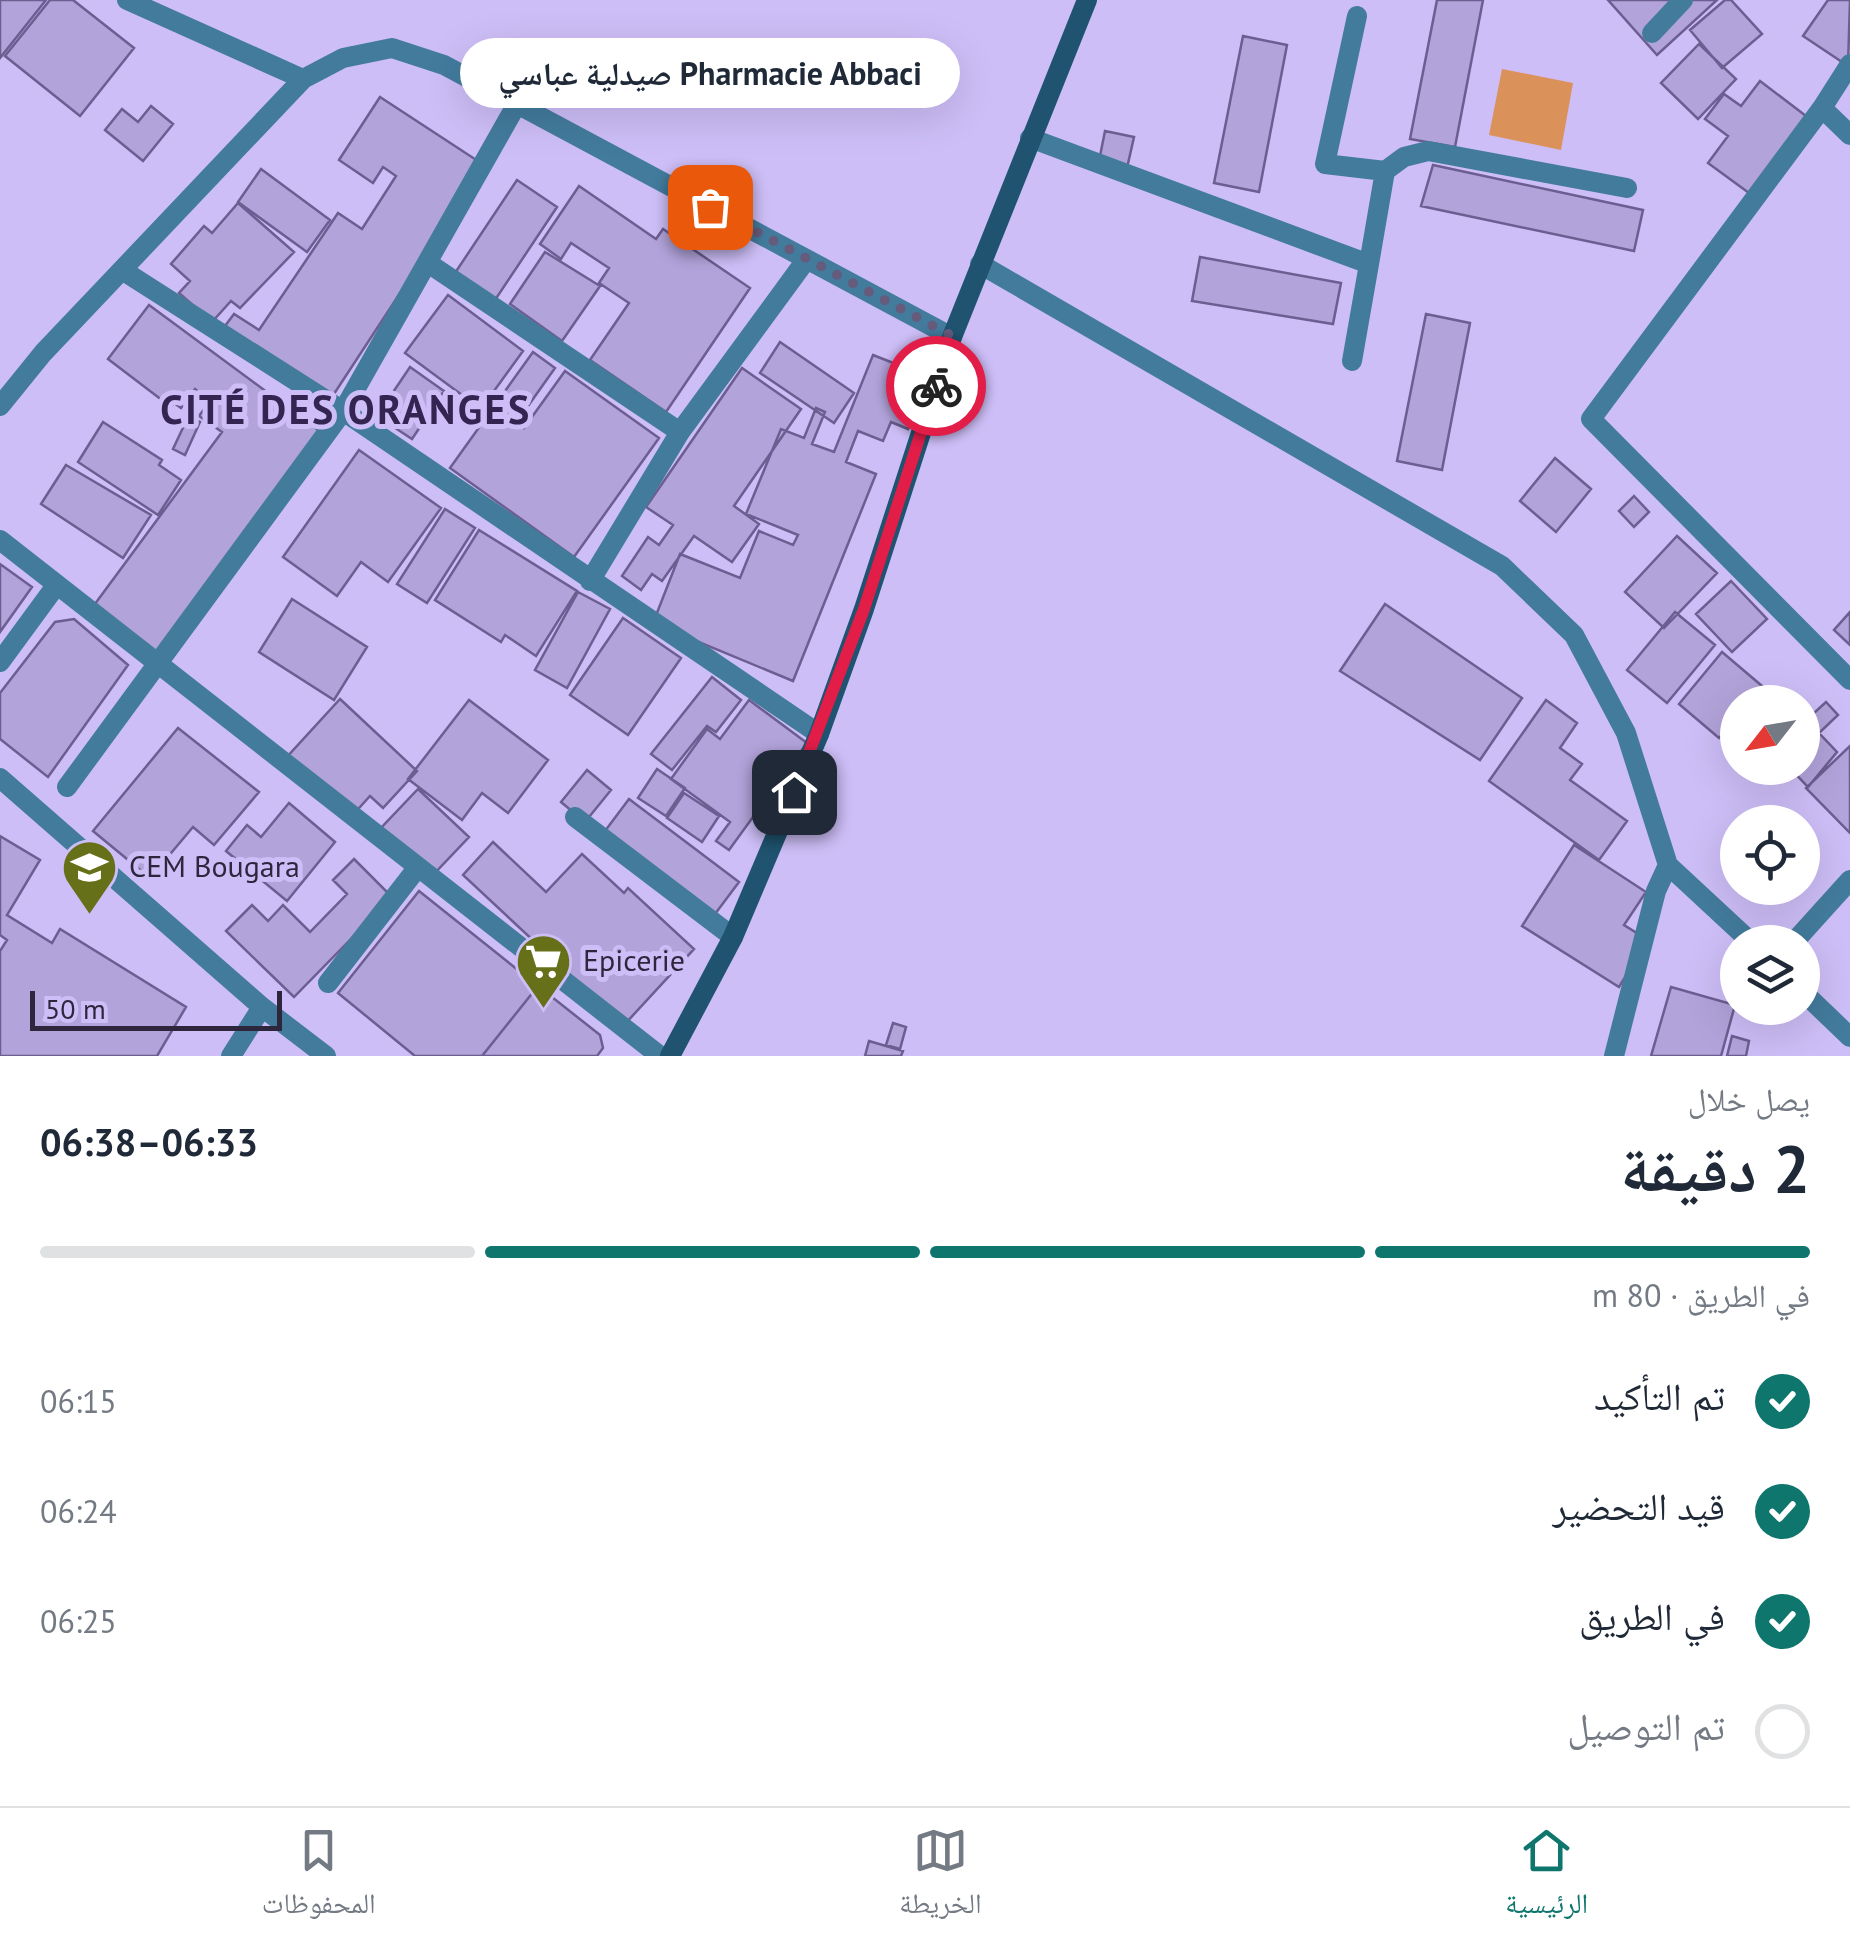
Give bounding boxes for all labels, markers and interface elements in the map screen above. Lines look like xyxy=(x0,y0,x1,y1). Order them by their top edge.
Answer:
callout: Pharmacie Abbaci صيدلية عباسي xyxy=(460,37,960,107)
text: Pharmacie Abbaci صيدلية عباسي xyxy=(498,52,922,94)
pin xyxy=(668,165,753,250)
icon: bag xyxy=(683,180,738,235)
courier xyxy=(886,336,986,436)
icon: bike xyxy=(909,359,964,414)
district label: CITÉ DES ORANGES xyxy=(160,383,532,435)
north arrow xyxy=(1720,685,1820,785)
map controls xyxy=(1720,685,1820,1025)
pin xyxy=(752,750,837,835)
icon: home xyxy=(767,765,822,820)
button: locate xyxy=(1720,805,1820,905)
school or university icon: CEM Bougara xyxy=(60,837,120,916)
place label: CEM Bougara xyxy=(129,846,300,885)
button: layers xyxy=(1720,925,1820,1025)
supermarket icon: Epicerie xyxy=(514,931,574,1010)
place label: Epicerie xyxy=(583,940,685,979)
scale bar xyxy=(30,986,282,1030)
text: 50 m xyxy=(45,990,106,1027)
text: يصل خلال xyxy=(1688,1078,1810,1120)
text: 06:33–06:38 xyxy=(40,1117,258,1166)
text: 2 دقيقة xyxy=(1620,1126,1810,1210)
text: في الطريق · 80 m xyxy=(1592,1274,1810,1316)
text: تم التأكيد xyxy=(1594,1371,1725,1420)
icon: check xyxy=(1755,1374,1810,1429)
text: 06:15 xyxy=(40,1380,117,1422)
text: قيد التحضير xyxy=(1553,1481,1725,1530)
icon: check xyxy=(1755,1484,1810,1539)
text: 06:24 xyxy=(40,1490,117,1532)
text: في الطريق xyxy=(1579,1591,1725,1640)
icon: check xyxy=(1755,1594,1810,1649)
text: 06:25 xyxy=(40,1600,117,1642)
text: تم التوصيل xyxy=(1567,1701,1725,1750)
tab: المحفوظات xyxy=(262,1823,376,1931)
tab: الخريطة xyxy=(899,1823,982,1931)
tab: الرئيسية xyxy=(1505,1823,1588,1931)

